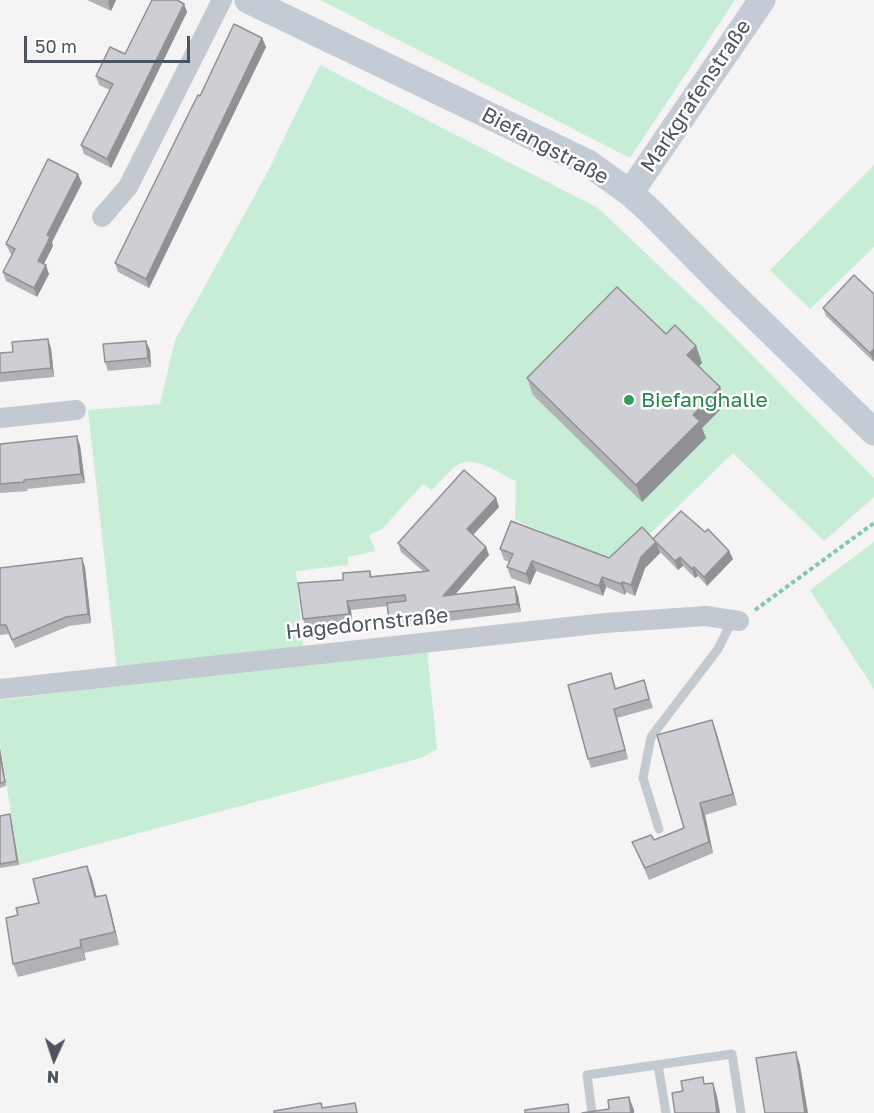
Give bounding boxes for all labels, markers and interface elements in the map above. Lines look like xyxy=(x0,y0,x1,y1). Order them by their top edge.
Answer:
street label: Markgrafenstraße xyxy=(636,15,756,177)
scale bar xyxy=(27,24,194,62)
text: 50 m xyxy=(35,35,77,57)
street label: Biefangstraße xyxy=(477,102,613,190)
place label: Biefanghalle xyxy=(641,387,768,413)
marker: Biefanghalle xyxy=(622,393,636,407)
street label: Hagedornstraße xyxy=(284,603,450,645)
north arrow xyxy=(24,1029,84,1089)
text: N xyxy=(46,1067,60,1087)

